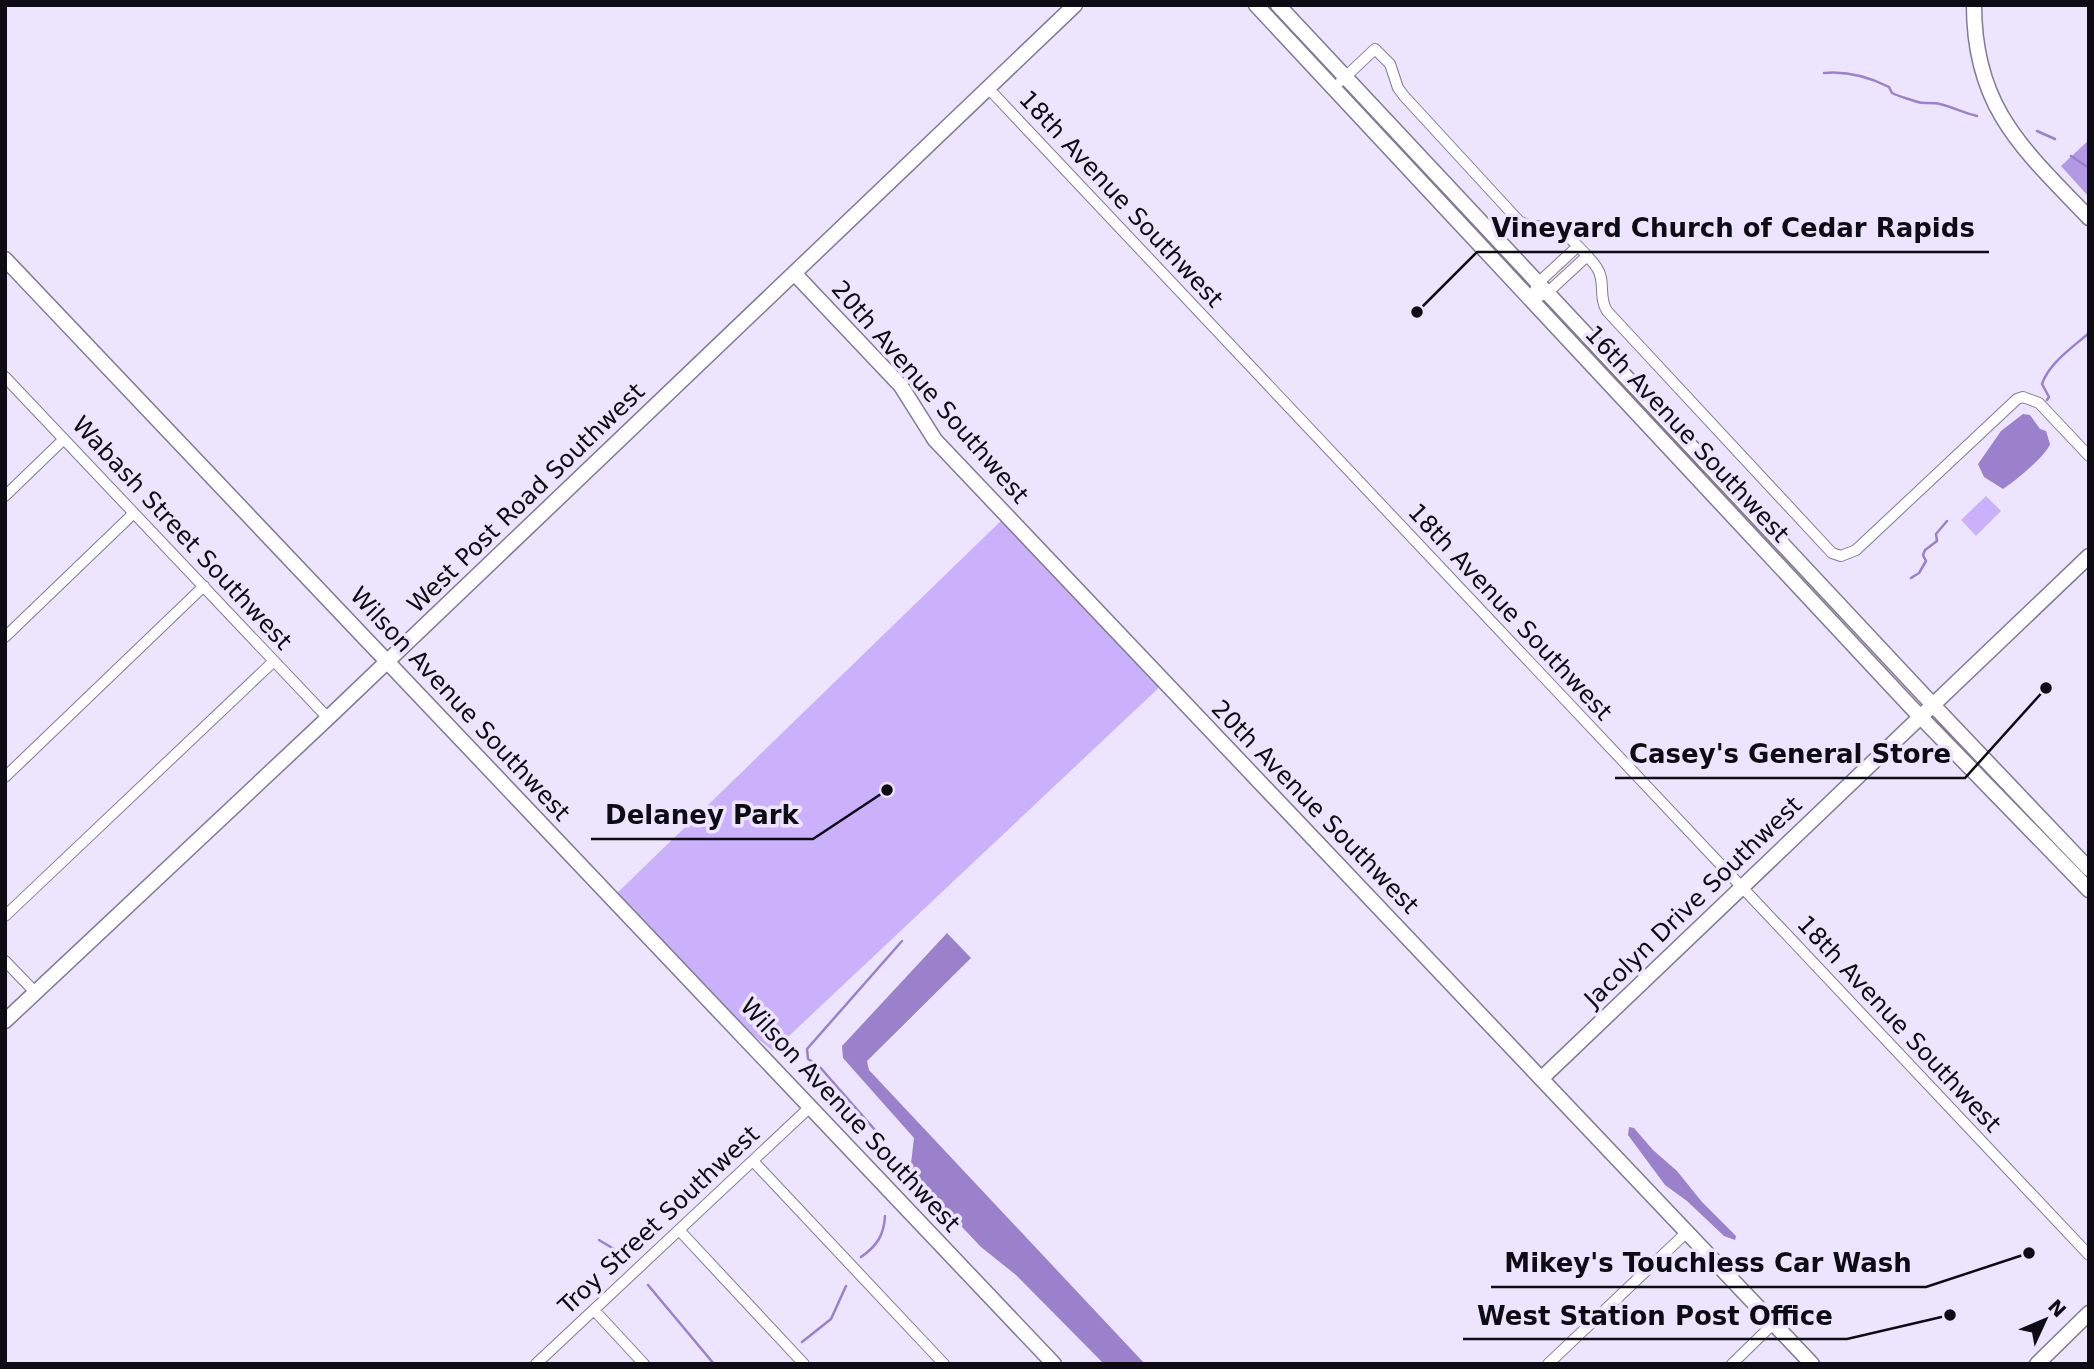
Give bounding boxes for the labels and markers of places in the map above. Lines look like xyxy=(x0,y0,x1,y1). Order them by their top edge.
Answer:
callout: Vineyard Church of Cedar Rapids xyxy=(1477,205,1989,252)
callout: Casey's General Store xyxy=(1615,731,1965,778)
callout: Delaney Park xyxy=(591,792,813,839)
callout: Mikey's Touchless Car Wash xyxy=(1491,1240,1926,1287)
callout: West Station Post Office xyxy=(1463,1292,1847,1339)

